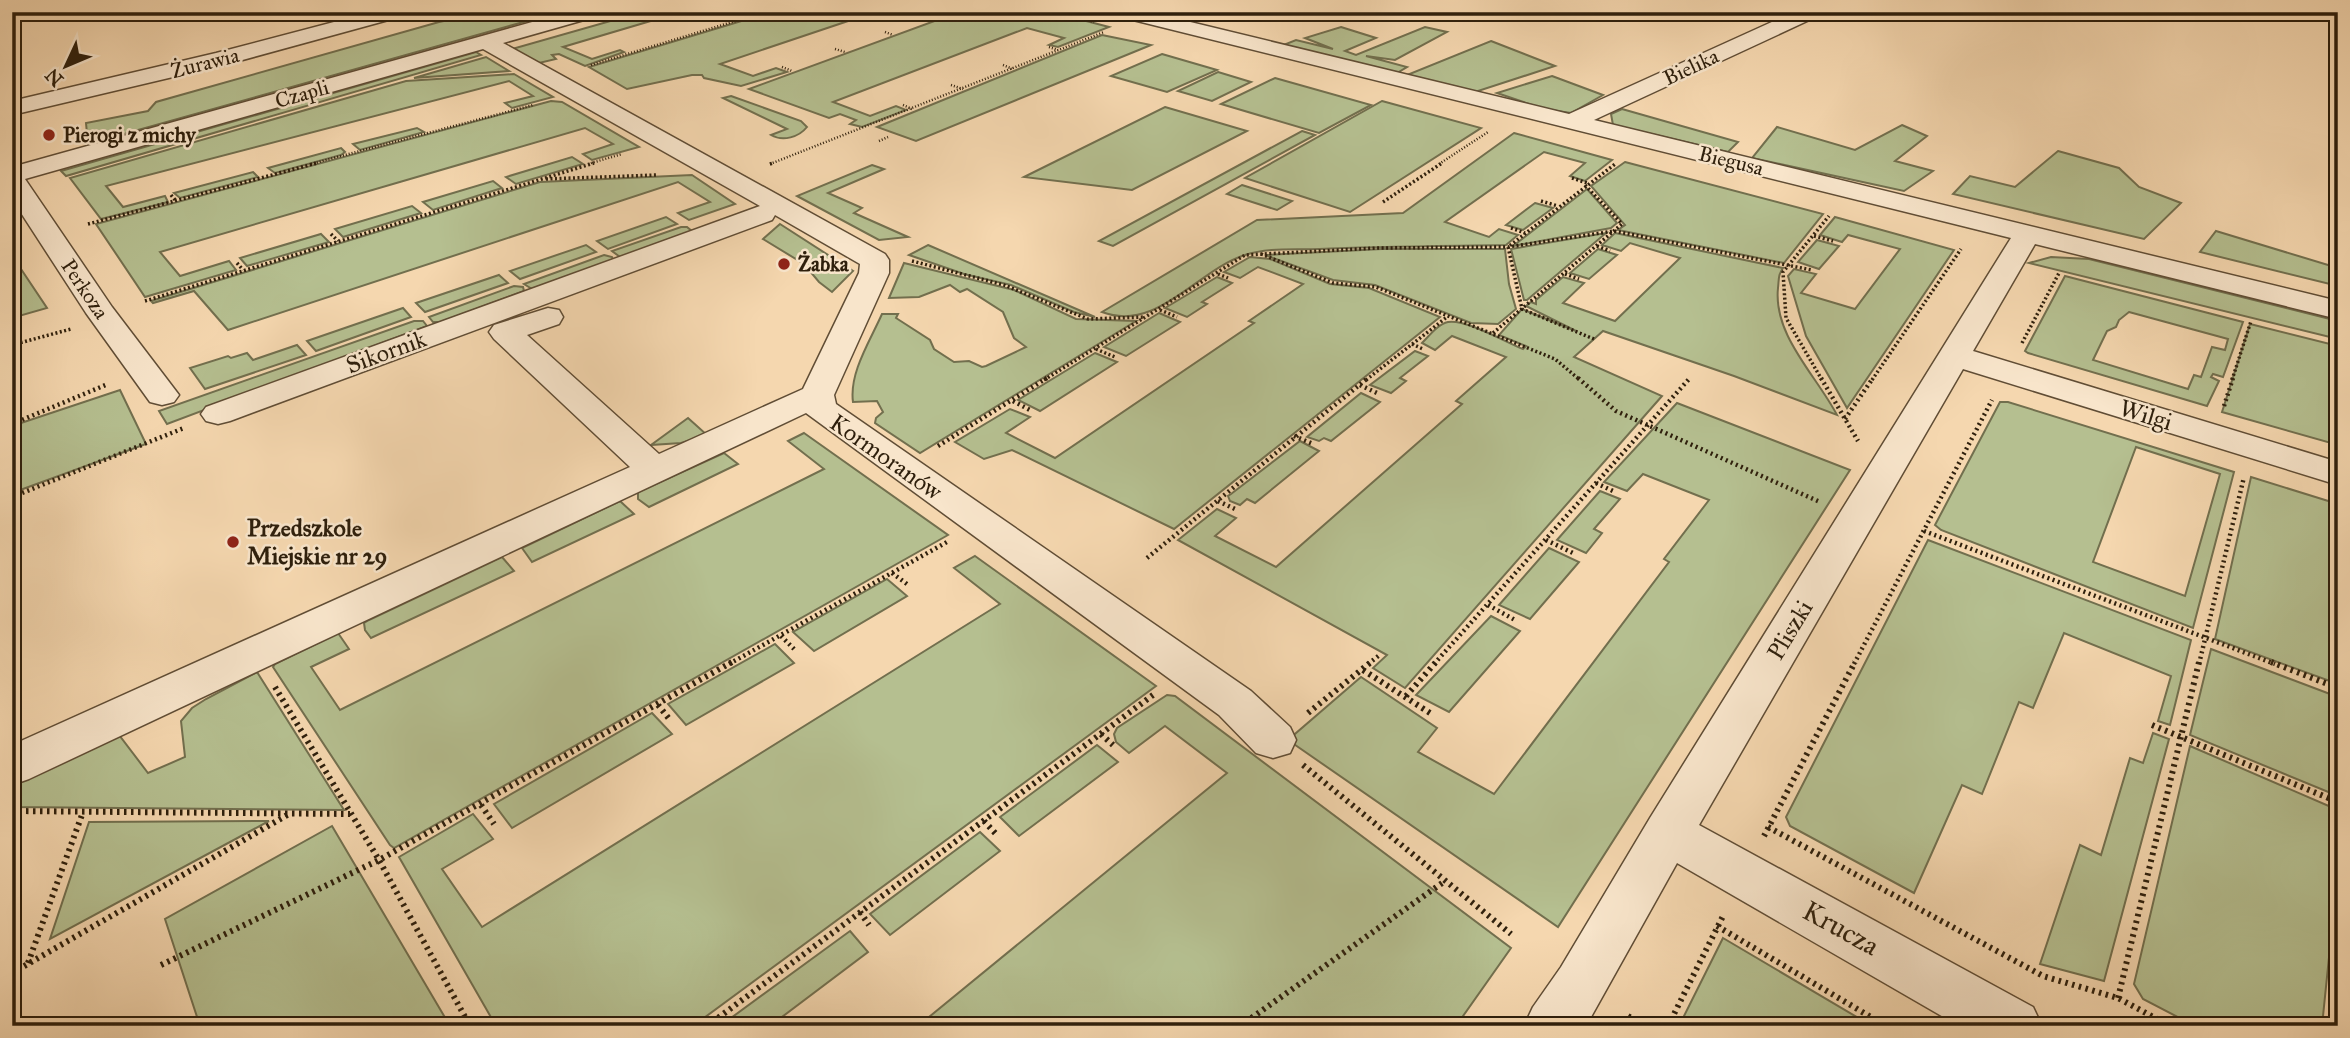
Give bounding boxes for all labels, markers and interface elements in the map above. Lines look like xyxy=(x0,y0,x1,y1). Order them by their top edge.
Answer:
north arrow xyxy=(32,32,102,102)
street label: Żurawia xyxy=(168,42,242,84)
street label: Bielika xyxy=(1659,43,1723,91)
text: N xyxy=(40,64,68,91)
street label: Czapli xyxy=(272,74,332,114)
place label: Pierogi z michy xyxy=(63,122,197,148)
marker: Pierogi z michy xyxy=(41,127,57,143)
street label: Biegusa xyxy=(1696,140,1766,182)
place label: Żabka xyxy=(798,250,850,277)
street label: Perkoza xyxy=(56,254,115,324)
marker: Żabka xyxy=(776,256,792,272)
street label: Sikornik xyxy=(342,323,431,380)
street label: Wilgi xyxy=(2116,393,2176,437)
street label: Kormoranów xyxy=(824,407,949,507)
place label: Przedszkole Miejskie nr 29 xyxy=(247,513,387,571)
marker: Przedszkole Miejskie nr 29 xyxy=(225,534,241,550)
street label: Pliszki xyxy=(1761,594,1820,665)
street label: Krucza xyxy=(1797,893,1885,963)

